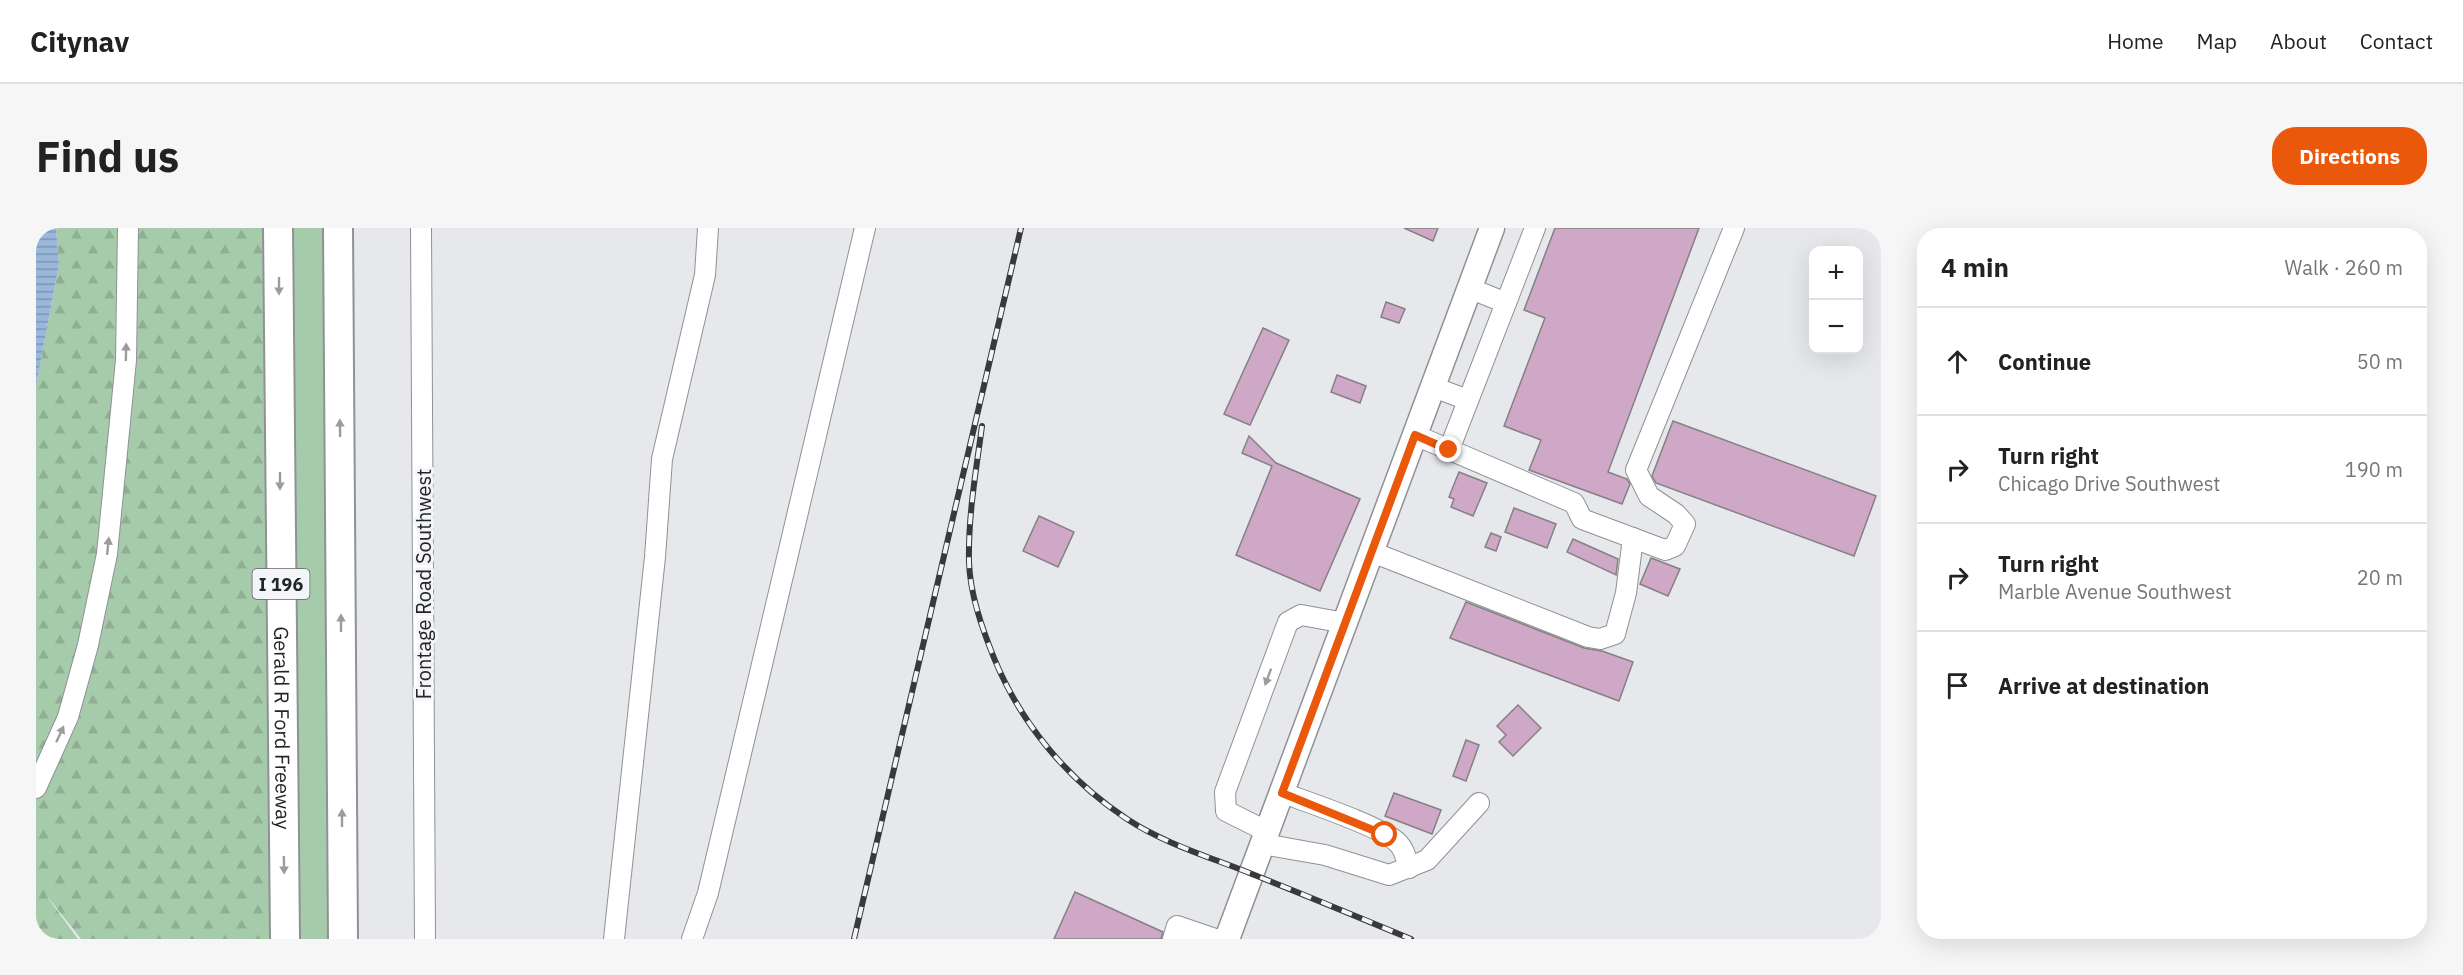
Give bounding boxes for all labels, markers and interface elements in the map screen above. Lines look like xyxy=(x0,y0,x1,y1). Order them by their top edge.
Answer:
text: Citynav xyxy=(30,23,129,60)
text: Home xyxy=(2107,27,2164,55)
text: Map xyxy=(2197,27,2237,55)
text: About xyxy=(2270,27,2327,55)
text: Contact xyxy=(2360,27,2433,55)
button: Directions xyxy=(2272,127,2427,185)
text: Find us xyxy=(36,129,179,184)
map controls xyxy=(1809,246,1863,354)
button: + xyxy=(1809,246,1863,300)
text: 4 min xyxy=(1941,250,2009,284)
text: Walk · 260 m xyxy=(2285,254,2403,281)
one-way arrow xyxy=(274,277,284,296)
button: − xyxy=(1809,300,1863,354)
one-way arrow xyxy=(121,342,131,361)
icon: ahead xyxy=(1941,345,1974,378)
text: Continue xyxy=(1998,347,2091,376)
text: 50 m xyxy=(2357,348,2403,375)
one-way arrow xyxy=(335,418,344,437)
route end xyxy=(1435,436,1461,462)
text: Turn right xyxy=(1998,441,2099,470)
icon: right xyxy=(1941,453,1974,486)
text: 190 m xyxy=(2345,456,2403,483)
street label: Frontage Road Southwest xyxy=(410,469,437,699)
text: Chicago Drive Southwest xyxy=(1998,470,2220,497)
one-way arrow xyxy=(275,472,285,491)
one-way arrow xyxy=(103,536,113,555)
text: Turn right xyxy=(1998,549,2099,578)
icon: right xyxy=(1941,561,1974,594)
text: 20 m xyxy=(2357,564,2403,591)
road number: I 196 xyxy=(252,569,310,599)
text: Marble Avenue Southwest xyxy=(1998,578,2232,605)
one-way arrow xyxy=(336,613,346,632)
street label: Gerald R Ford Freeway xyxy=(268,626,297,830)
one-way arrow xyxy=(1262,668,1272,686)
icon: arrive xyxy=(1941,669,1974,702)
text: Arrive at destination xyxy=(1998,671,2209,700)
one-way arrow xyxy=(56,726,65,743)
one-way arrow xyxy=(337,808,347,827)
route start xyxy=(1371,821,1397,847)
one-way arrow xyxy=(279,856,289,875)

